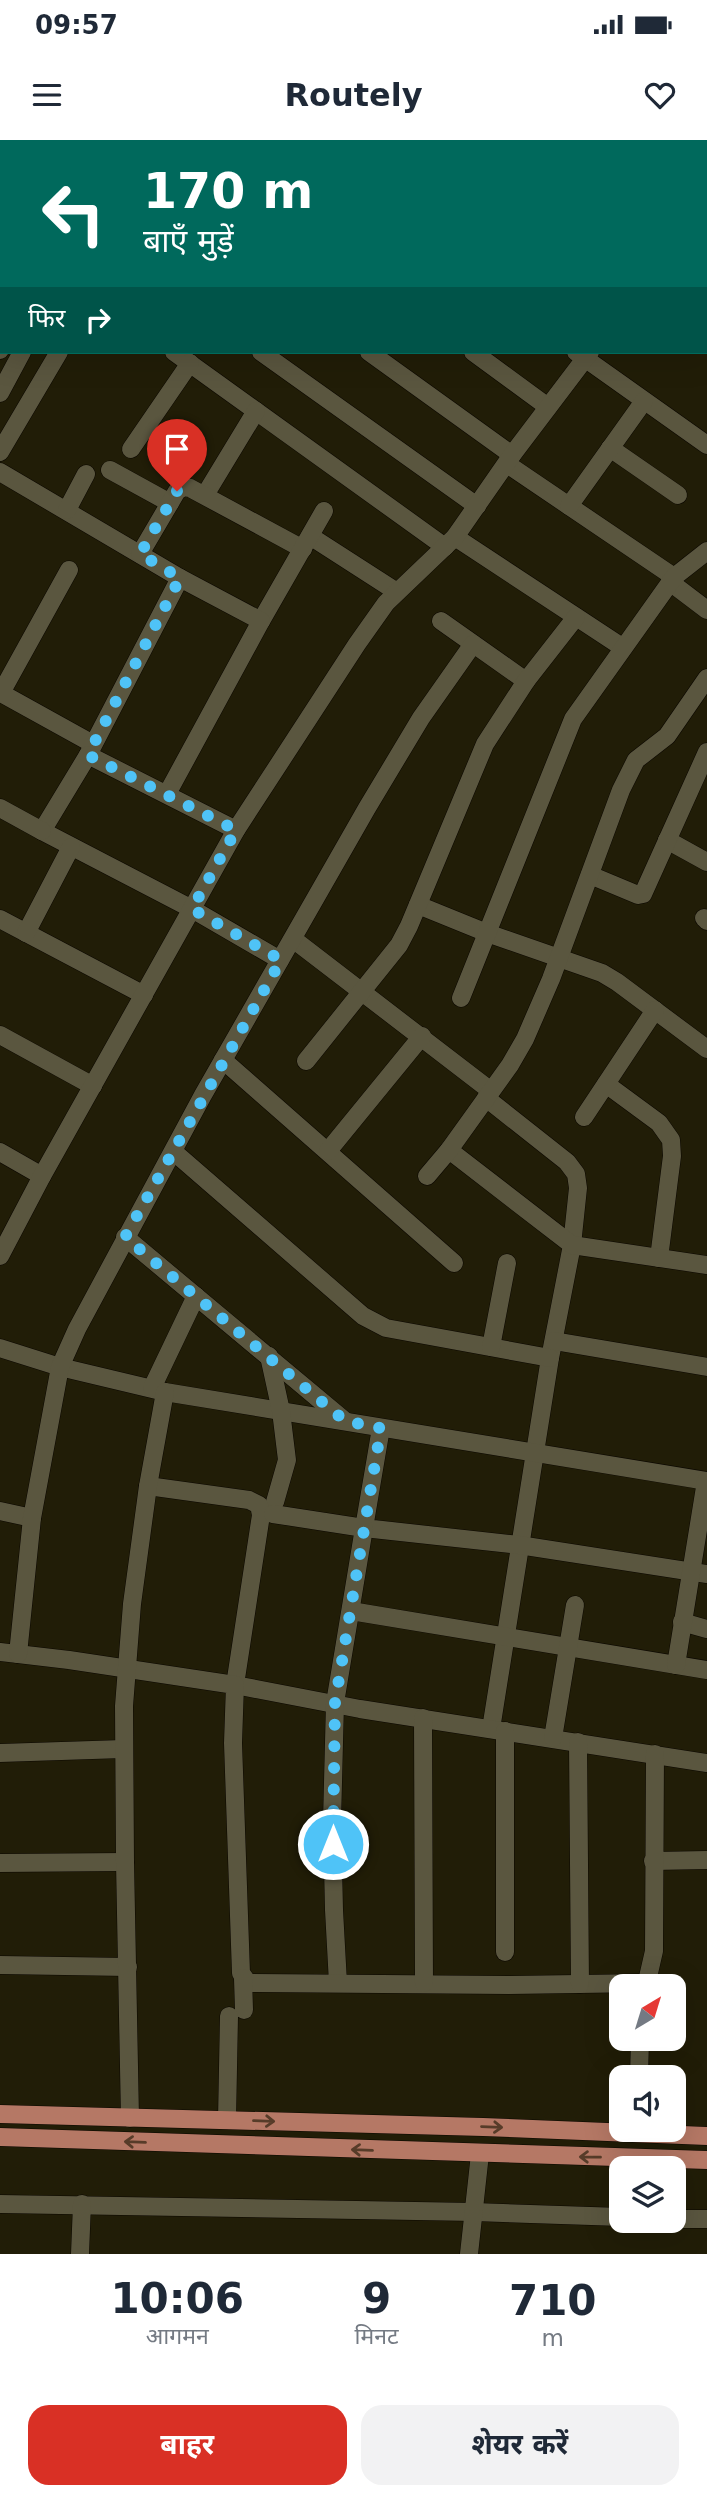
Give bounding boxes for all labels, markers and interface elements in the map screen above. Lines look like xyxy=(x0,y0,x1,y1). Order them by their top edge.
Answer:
text: 09:57 xyxy=(35,10,118,40)
icon: menu xyxy=(28,76,66,114)
text: Routely xyxy=(284,76,423,114)
icon: heart xyxy=(641,76,679,114)
text: 170 m xyxy=(143,163,313,220)
icon: left xyxy=(28,168,119,259)
text: बाएँ मुड़ें xyxy=(143,222,234,260)
icon: right xyxy=(79,301,117,339)
text: फिर xyxy=(28,303,65,333)
pin xyxy=(147,419,207,491)
icon: arrive xyxy=(158,430,196,468)
position arrow xyxy=(296,1807,370,1881)
north arrow xyxy=(609,1974,686,2051)
map controls xyxy=(609,1974,686,2233)
button: sound xyxy=(609,2065,686,2142)
one-way arrow xyxy=(252,2114,275,2128)
one-way arrow xyxy=(480,2121,503,2134)
one-way arrow xyxy=(124,2135,147,2148)
one-way arrow xyxy=(351,2143,374,2157)
one-way arrow xyxy=(579,2150,602,2164)
button: layers xyxy=(609,2156,686,2233)
text: 10:06 xyxy=(110,2274,244,2323)
text: 9 xyxy=(362,2274,391,2323)
text: 710 xyxy=(509,2276,597,2325)
text: आगमन xyxy=(146,2323,209,2349)
text: मिनट xyxy=(354,2323,399,2349)
text: m xyxy=(542,2325,564,2351)
button: बाहर xyxy=(28,2405,347,2485)
button: शेयर करें xyxy=(361,2405,679,2485)

